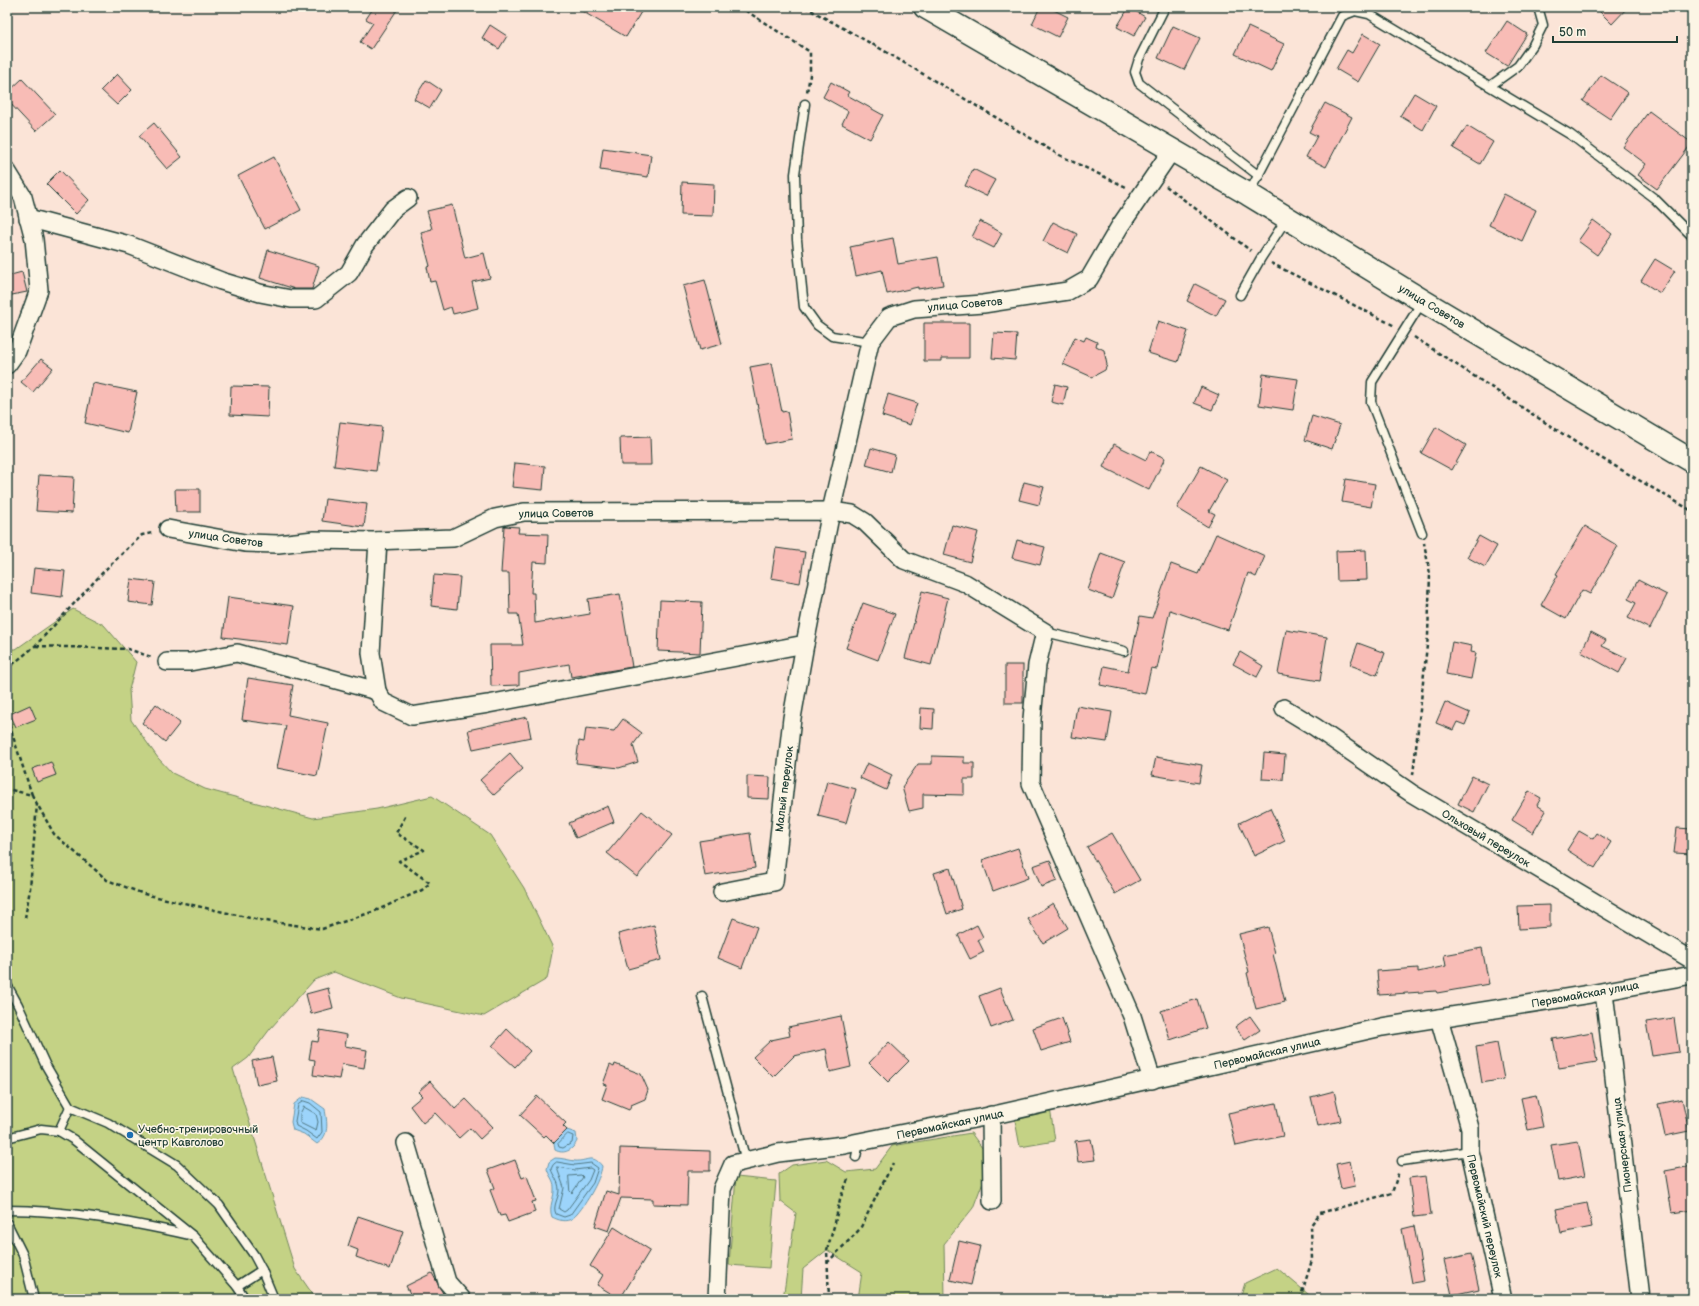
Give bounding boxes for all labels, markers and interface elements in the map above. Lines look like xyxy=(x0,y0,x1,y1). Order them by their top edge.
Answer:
scale bar xyxy=(1553,18,1677,44)
text: 50 m xyxy=(1559,25,1586,40)
street label: улица Советов xyxy=(1396,282,1467,331)
street label: улица Советов xyxy=(927,295,1003,314)
street label: улица Советов xyxy=(518,506,594,521)
street label: улица Советов xyxy=(188,527,264,550)
street label: Малый переулок xyxy=(773,745,796,833)
street label: Ольховый переулок xyxy=(1439,807,1532,870)
street label: Первомайская улица xyxy=(1530,979,1640,1010)
street label: Первомайская улица xyxy=(1212,1035,1322,1072)
street label: Пионерская улица xyxy=(1610,1096,1635,1193)
street label: Первомайская улица xyxy=(895,1107,1005,1142)
place label: Учебно-тренировочный центр Кавголово xyxy=(138,1123,258,1149)
marker: Учебно-тренировочный центр Кавголово xyxy=(125,1130,135,1140)
street label: Первомайский переулок xyxy=(1464,1153,1505,1279)

